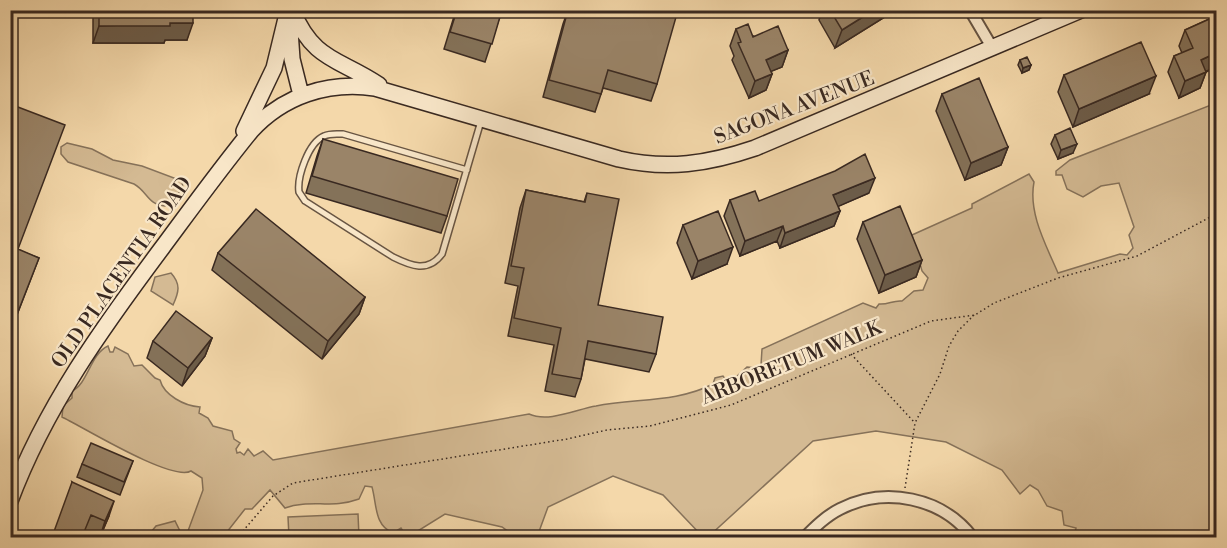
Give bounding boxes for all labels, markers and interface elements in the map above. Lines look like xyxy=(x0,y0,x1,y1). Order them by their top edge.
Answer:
street label: SAGONA AVENUE xyxy=(711,66,878,150)
street label: OLD PLACENTIA ROAD xyxy=(47,172,198,374)
street label: ARBORETUM WALK xyxy=(697,315,887,411)

